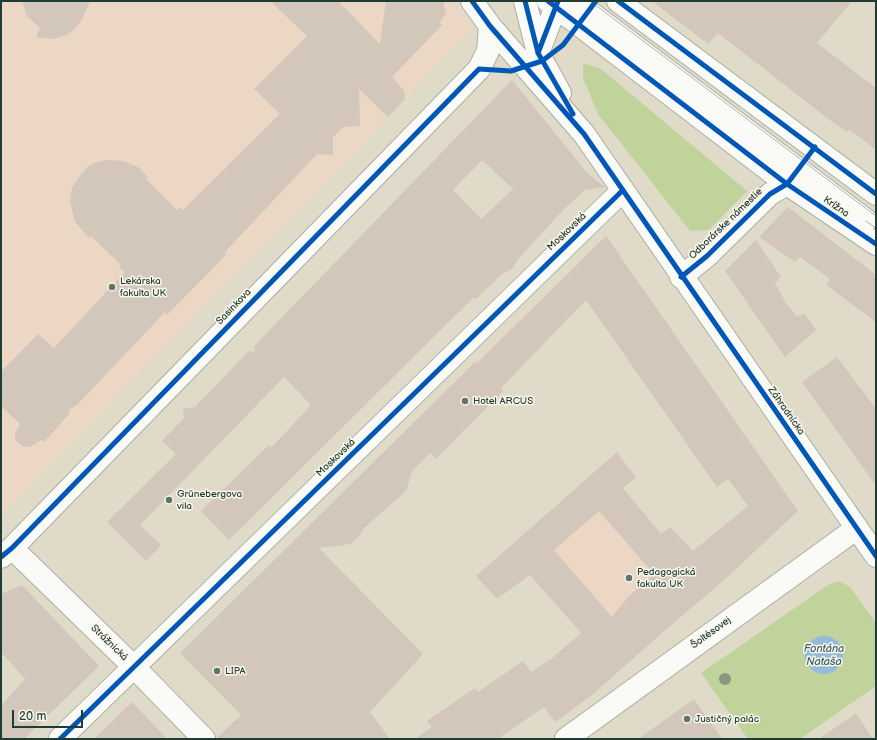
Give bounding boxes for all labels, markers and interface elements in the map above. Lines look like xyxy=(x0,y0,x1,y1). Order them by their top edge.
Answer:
street label: Odborárske námestie xyxy=(687,186,765,262)
street label: Krížna xyxy=(821,194,851,220)
street label: Moskovská xyxy=(545,210,589,254)
place label: Lekárska fakulta UK xyxy=(120,275,166,298)
marker: Lekárska fakulta UK xyxy=(107,282,117,292)
street label: Sasinkova xyxy=(214,287,254,327)
street label: Záhradnícka xyxy=(765,385,807,437)
place label: Hotel ARCUS xyxy=(473,395,533,407)
marker: Hotel ARCUS xyxy=(460,396,470,406)
street label: Moskovská xyxy=(314,436,358,480)
place label: Grünebergova vila xyxy=(177,488,242,512)
marker: Grünebergova vila xyxy=(164,495,174,505)
place label: Pedagogická fakulta UK xyxy=(637,566,695,590)
marker: Pedagogická fakulta UK xyxy=(624,573,634,583)
street label: Šoltésovej xyxy=(688,614,734,652)
street label: Strážnická xyxy=(88,622,130,664)
water label: Fontána Nataša xyxy=(804,642,844,668)
place label: LIPA xyxy=(225,665,246,677)
marker: LIPA xyxy=(212,666,222,676)
scale bar xyxy=(14,702,85,728)
text: 20 m xyxy=(19,709,46,724)
place label: Justičný palác xyxy=(695,713,759,725)
marker: Justičný palác xyxy=(682,714,692,724)

